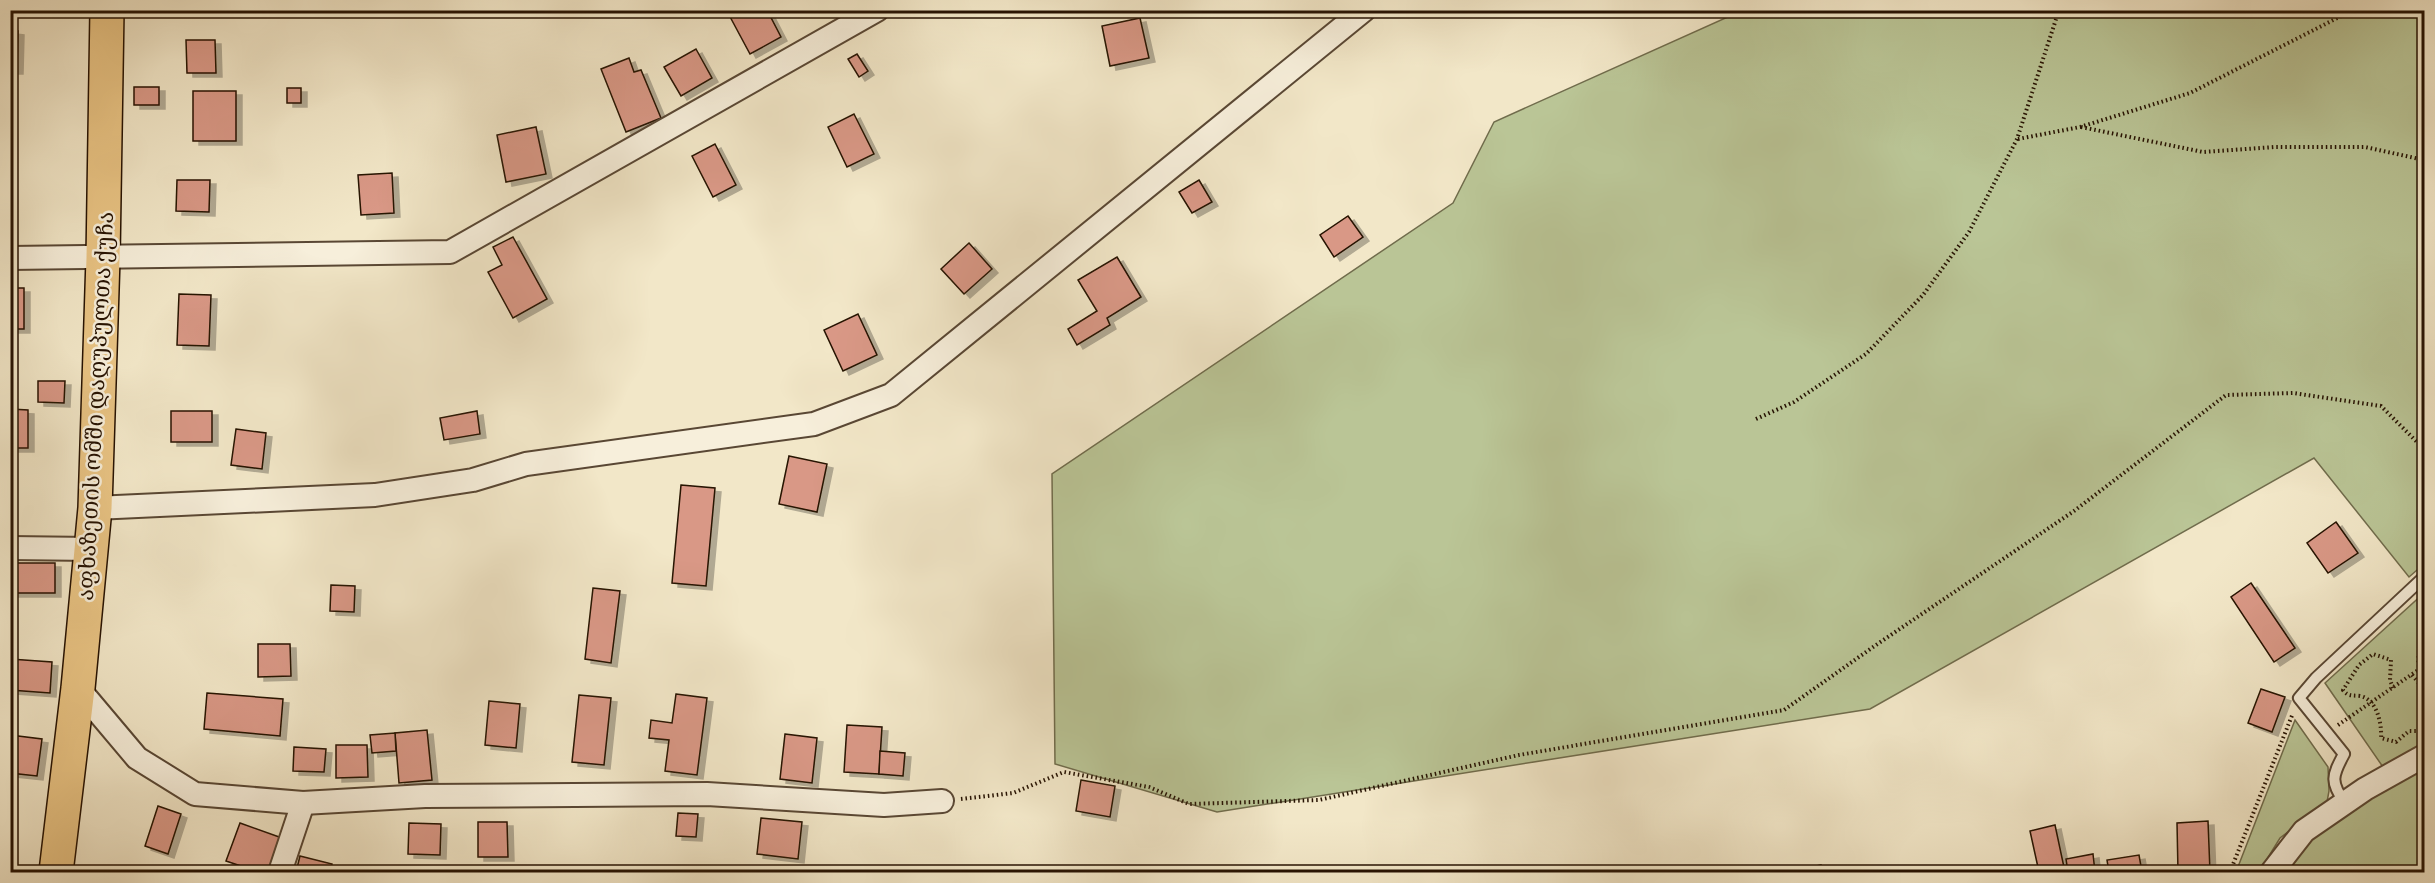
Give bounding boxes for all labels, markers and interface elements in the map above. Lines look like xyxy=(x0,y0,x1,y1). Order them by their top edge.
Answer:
street label: აფხაზეთის ომში დაღუპულთა ქუჩა xyxy=(72,211,120,601)

